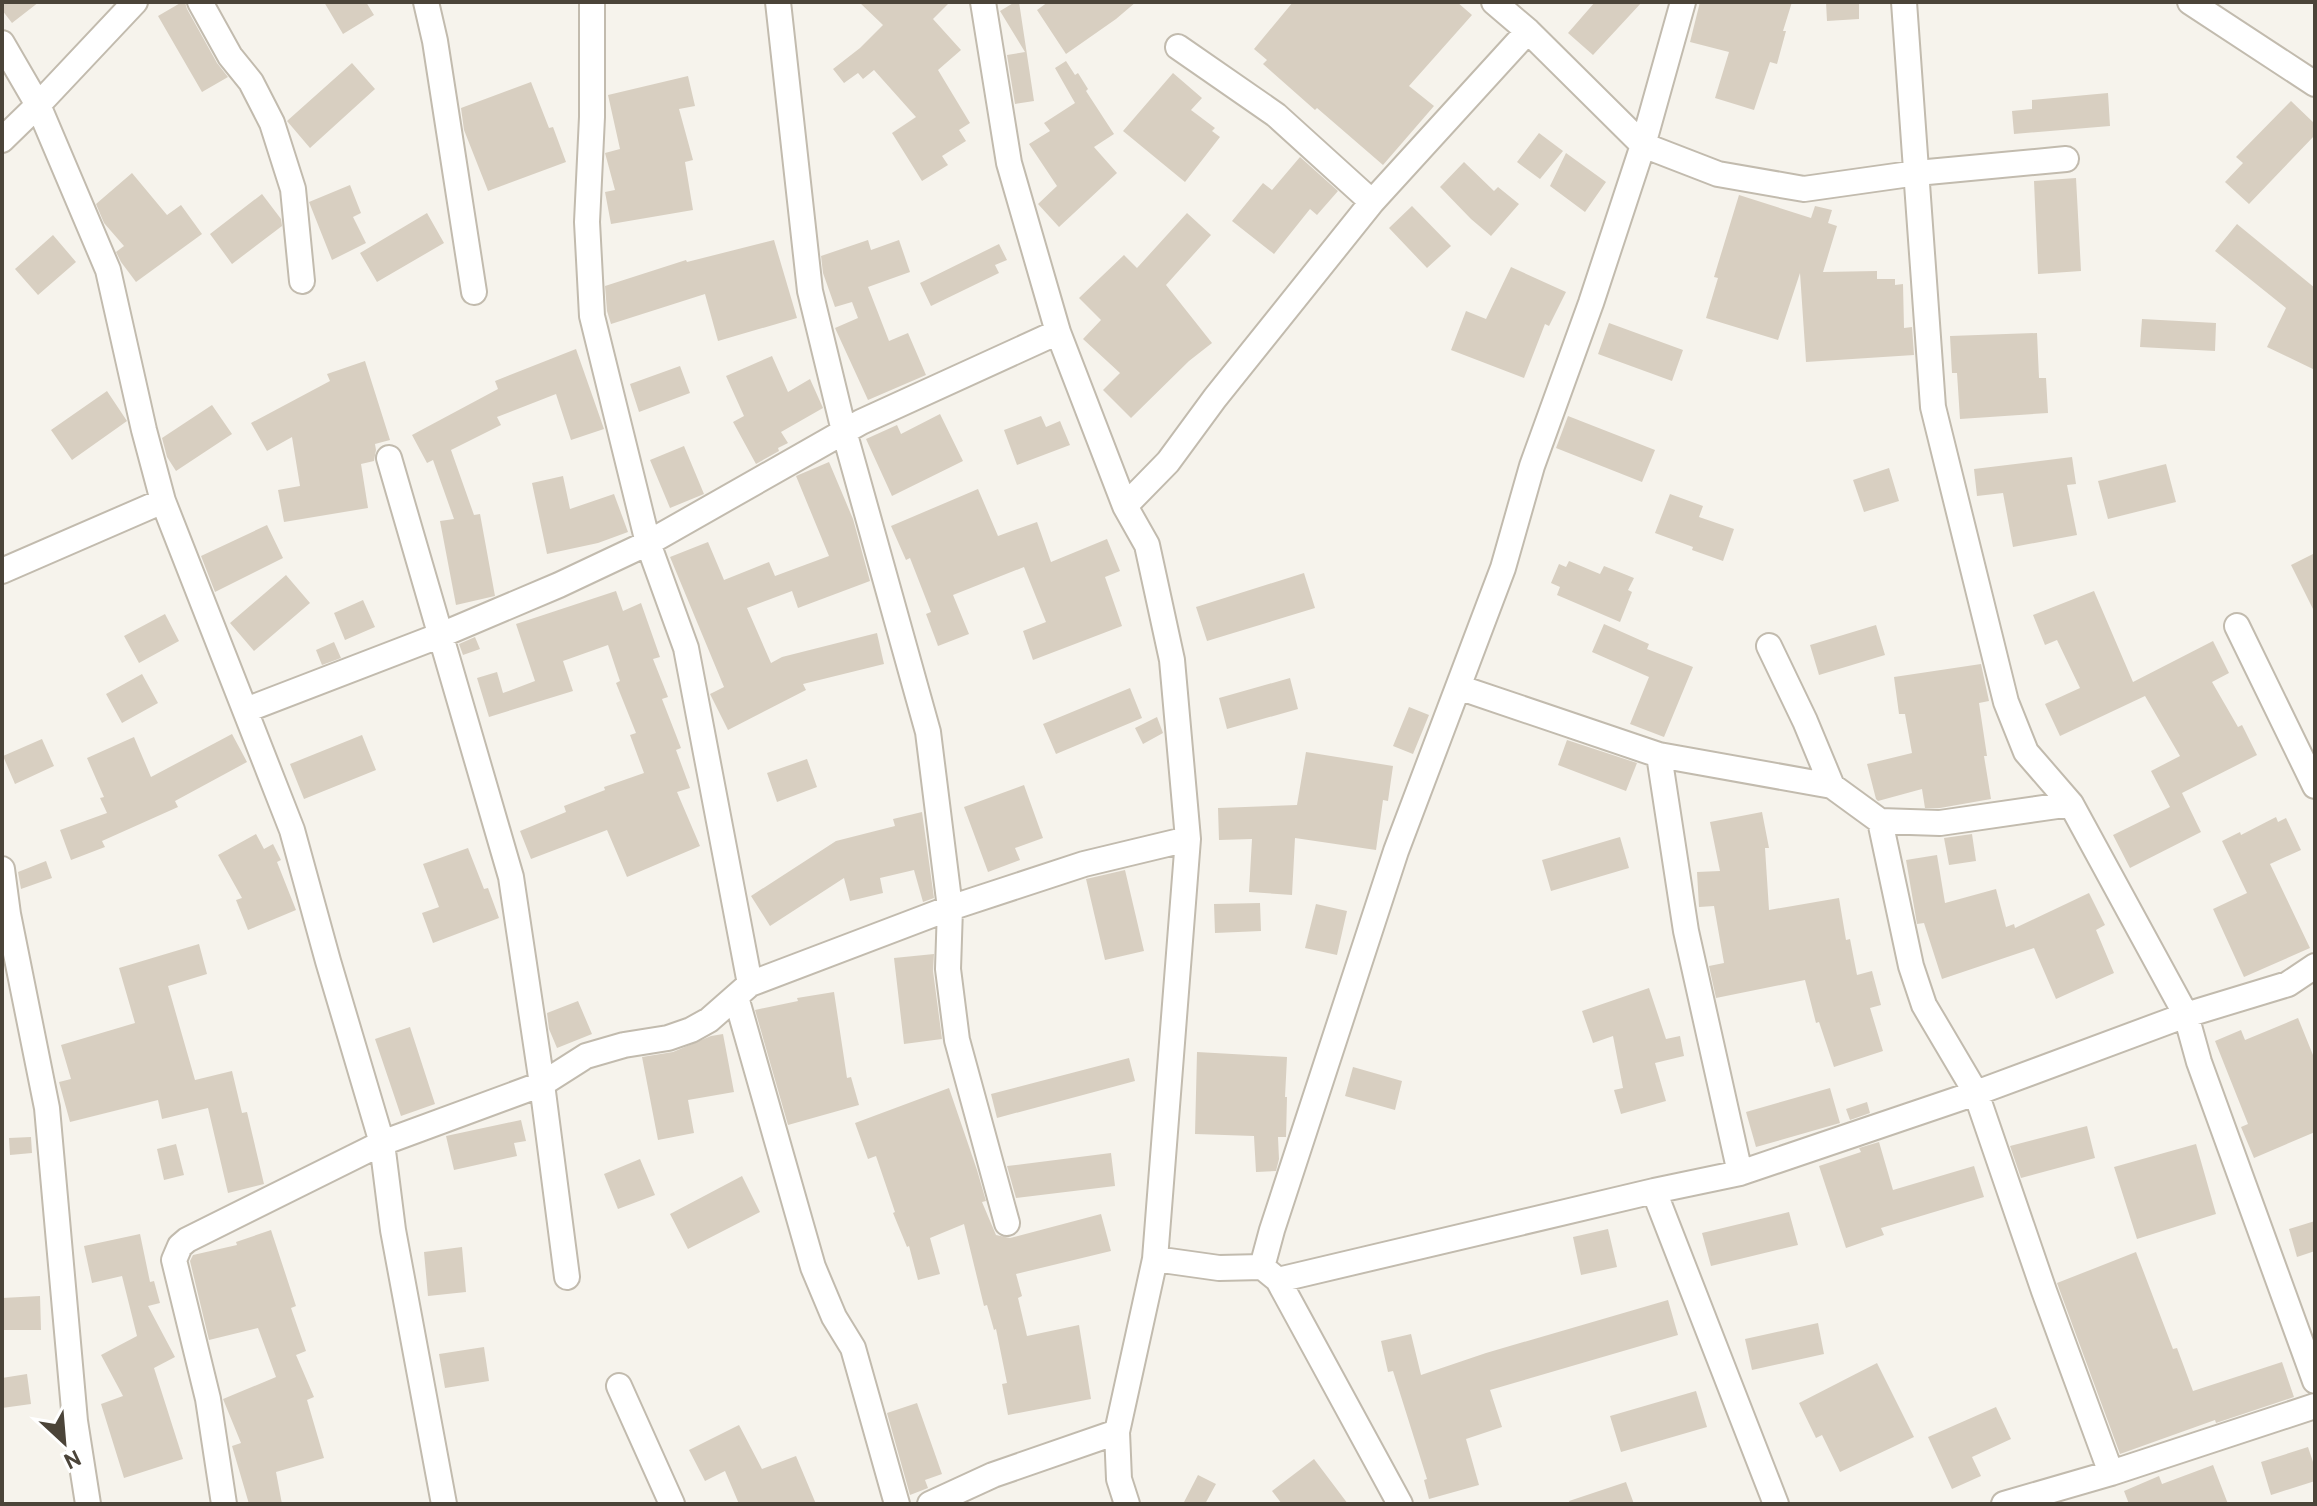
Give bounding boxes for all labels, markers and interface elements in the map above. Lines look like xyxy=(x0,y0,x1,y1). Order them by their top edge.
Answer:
north arrow xyxy=(24,1402,104,1482)
text: N xyxy=(59,1442,85,1473)

